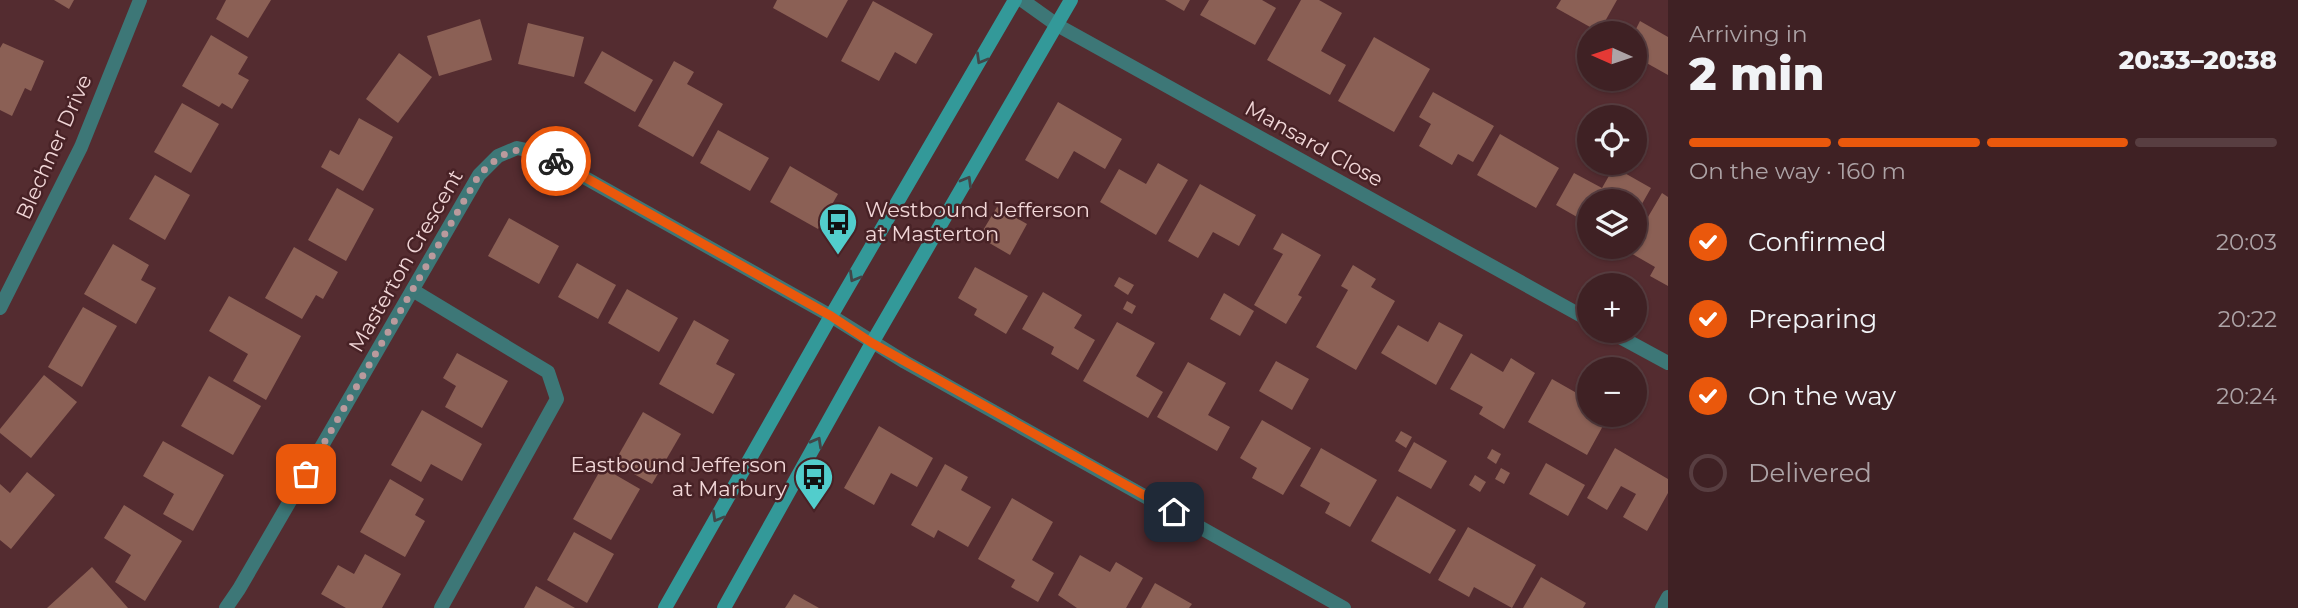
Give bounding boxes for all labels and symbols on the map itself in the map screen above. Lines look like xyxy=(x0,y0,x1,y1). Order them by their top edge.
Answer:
north arrow xyxy=(1577,21,1647,91)
one-way arrow xyxy=(976,52,989,64)
street label: Blechner Drive xyxy=(10,71,97,223)
street label: Mansard Close xyxy=(1241,95,1388,192)
courier xyxy=(521,126,591,196)
street label: Masterton Crescent xyxy=(343,165,468,356)
one-way arrow xyxy=(958,175,971,188)
place label: Westbound Jefferson at Masterton xyxy=(865,197,1090,246)
bus stop icon: Westbound Jefferson at Masterton xyxy=(817,201,859,256)
one-way arrow xyxy=(849,269,862,282)
one-way arrow xyxy=(809,436,822,449)
pin xyxy=(276,444,336,504)
place label: Eastbound Jefferson at Marbury xyxy=(571,452,788,501)
bus stop icon: Eastbound Jefferson at Marbury xyxy=(793,456,835,511)
pin xyxy=(1144,482,1204,542)
one-way arrow xyxy=(712,510,725,522)

